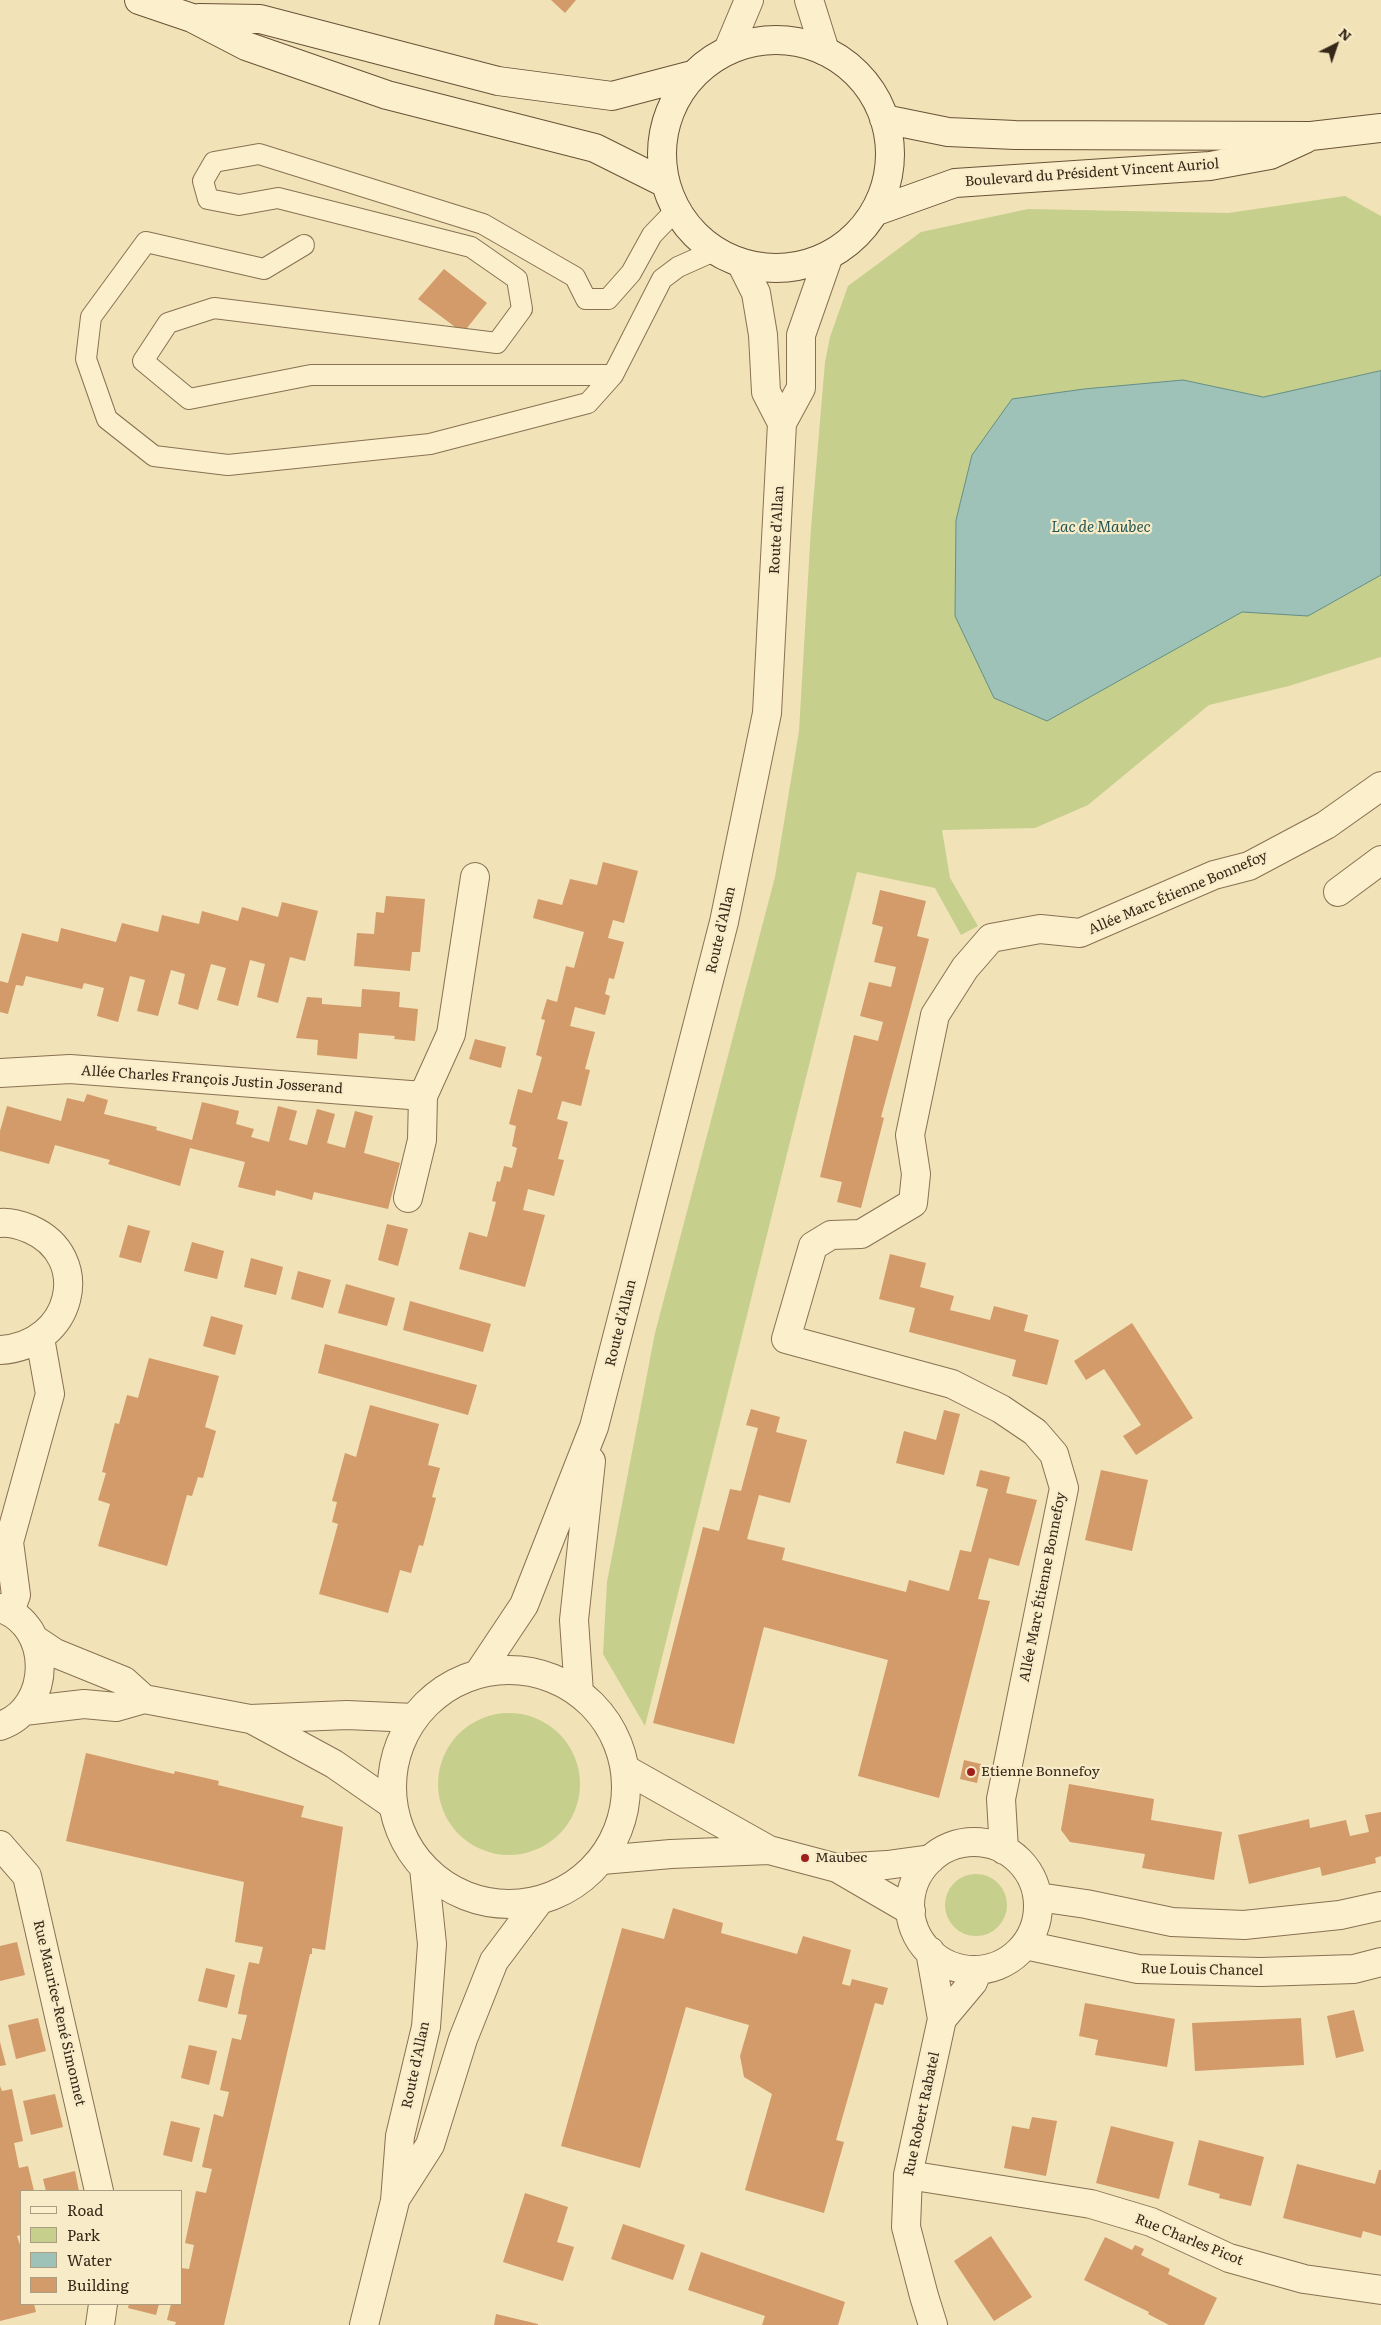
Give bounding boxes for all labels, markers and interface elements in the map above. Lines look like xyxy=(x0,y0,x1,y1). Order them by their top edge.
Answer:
north arrow xyxy=(1311,20,1361,70)
text: N xyxy=(1335,22,1357,45)
street label: Boulevard du Président Vincent Auriol xyxy=(964,156,1220,190)
street label: Route d'Allan xyxy=(766,485,788,575)
water label: Lac de Maubec xyxy=(1051,519,1151,537)
street label: Allée Marc Étienne Bonnefoy xyxy=(1086,848,1270,938)
street label: Route d'Allan xyxy=(703,885,739,975)
street label: Allée Charles François Justin Josserand xyxy=(81,1062,343,1098)
street label: Route d'Allan xyxy=(602,1278,640,1368)
street label: Allée Marc Étienne Bonnefoy xyxy=(1016,1491,1070,1683)
place label: Etienne Bonnefoy xyxy=(981,1764,1100,1780)
marker: Etienne Bonnefoy xyxy=(965,1766,977,1778)
place label: Maubec xyxy=(815,1850,867,1866)
marker: Maubec xyxy=(799,1852,811,1864)
street label: Rue Maurice-René Simonnet xyxy=(29,1918,89,2108)
street label: Rue Louis Chancel xyxy=(1141,1961,1263,1979)
street label: Route d'Allan xyxy=(399,2020,433,2110)
street label: Rue Robert Rabatel xyxy=(901,2050,943,2178)
legend xyxy=(20,2190,182,2305)
text: Road xyxy=(67,2198,103,2221)
street label: Rue Charles Picot xyxy=(1132,2211,1246,2269)
text: Park xyxy=(67,2223,100,2246)
text: Water xyxy=(67,2248,112,2271)
text: Building xyxy=(67,2273,129,2296)

